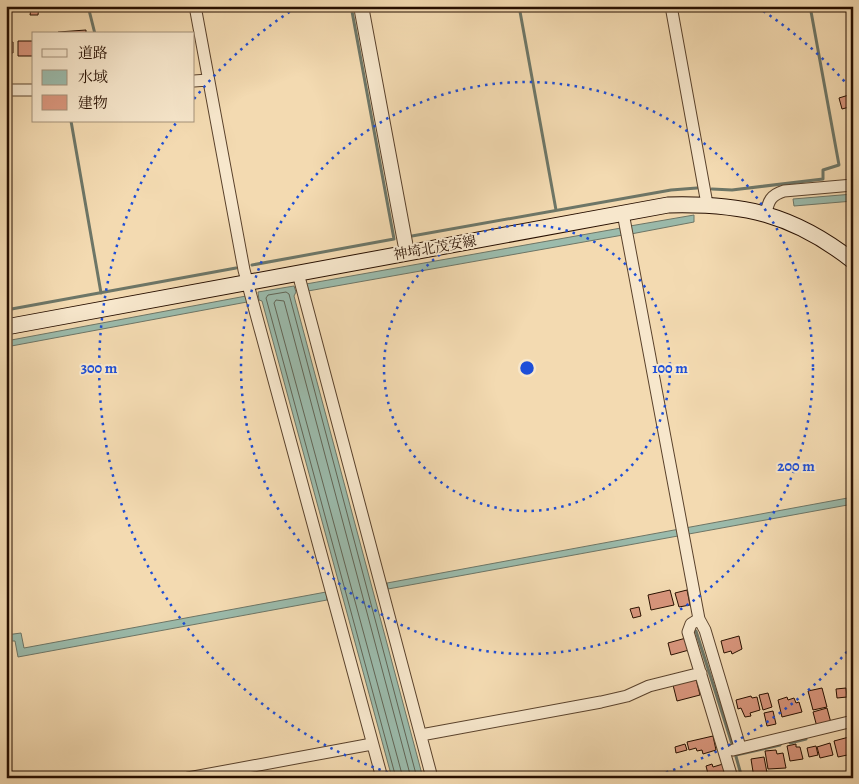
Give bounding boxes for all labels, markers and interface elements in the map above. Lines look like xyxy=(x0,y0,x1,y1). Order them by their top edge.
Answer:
legend xyxy=(32,32,195,122)
text: 道路 xyxy=(78,43,108,63)
text: 水域 xyxy=(78,67,108,87)
text: 建物 xyxy=(78,93,108,113)
street label: 神埼北茂安線 xyxy=(392,231,478,265)
text: 300 m xyxy=(81,358,118,378)
text: 100 m xyxy=(652,358,688,378)
centre of rings xyxy=(518,359,536,377)
text: 200 m xyxy=(777,456,815,476)

